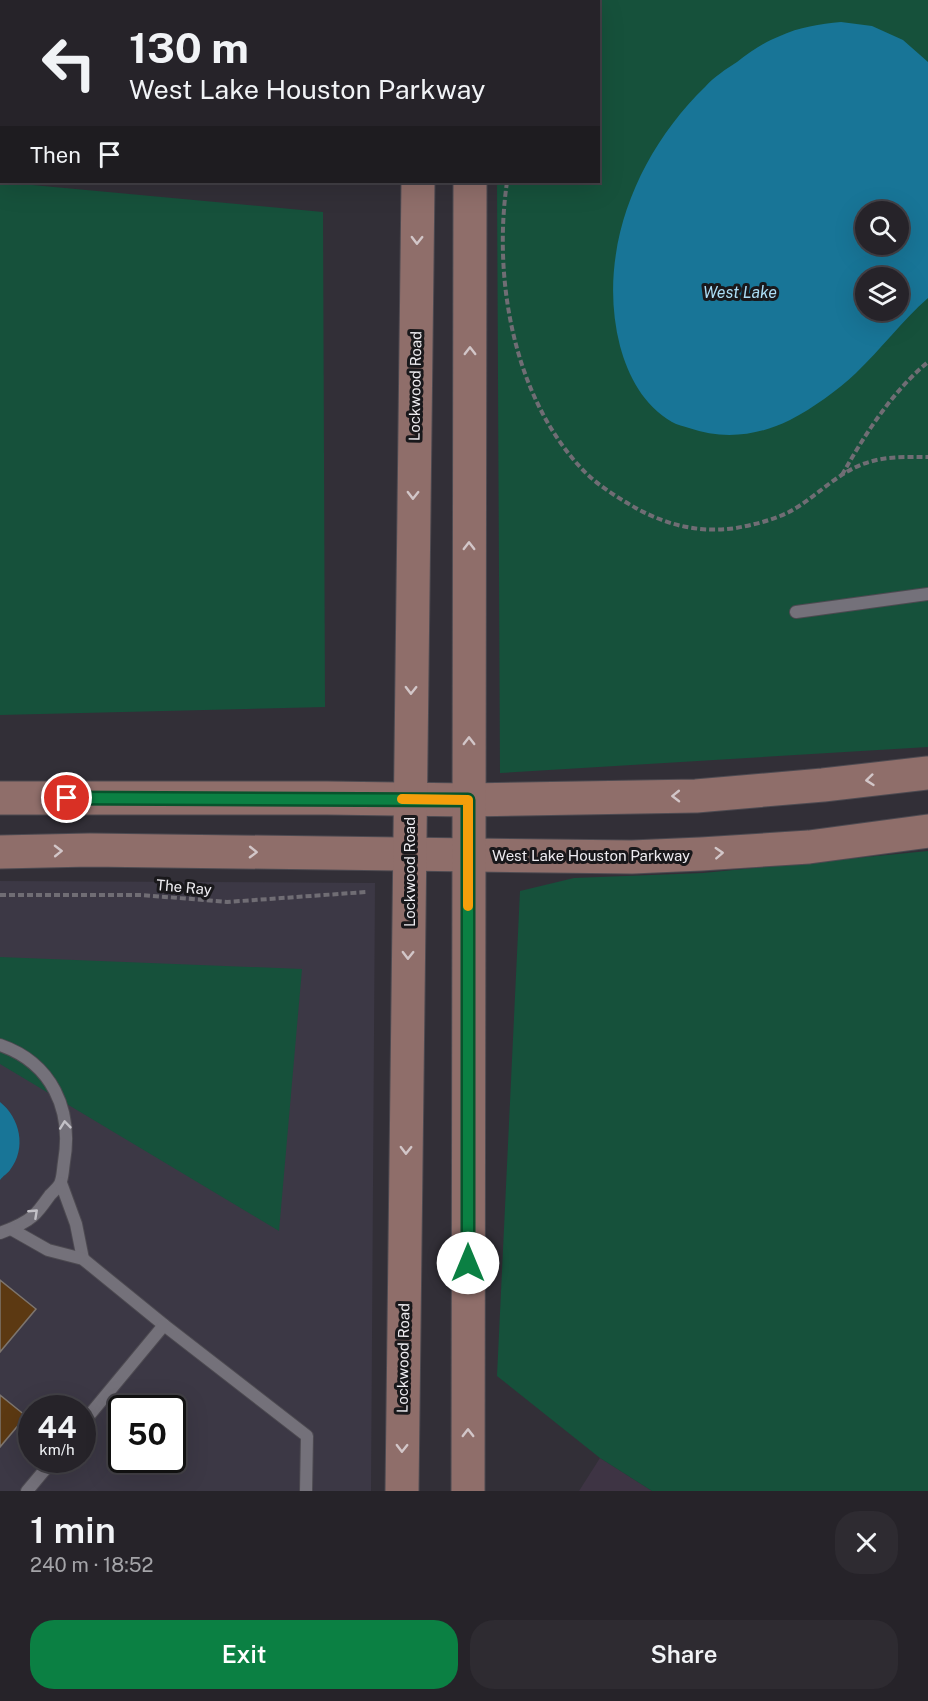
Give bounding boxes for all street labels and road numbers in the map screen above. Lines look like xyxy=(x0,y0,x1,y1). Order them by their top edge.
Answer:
street label: Lockwood Road xyxy=(406,331,424,441)
street label: Lockwood Road xyxy=(401,817,418,927)
street label: West Lake Houston Parkway xyxy=(492,847,690,864)
street label: The Ray xyxy=(156,876,212,898)
street label: Lockwood Road xyxy=(394,1303,412,1413)

